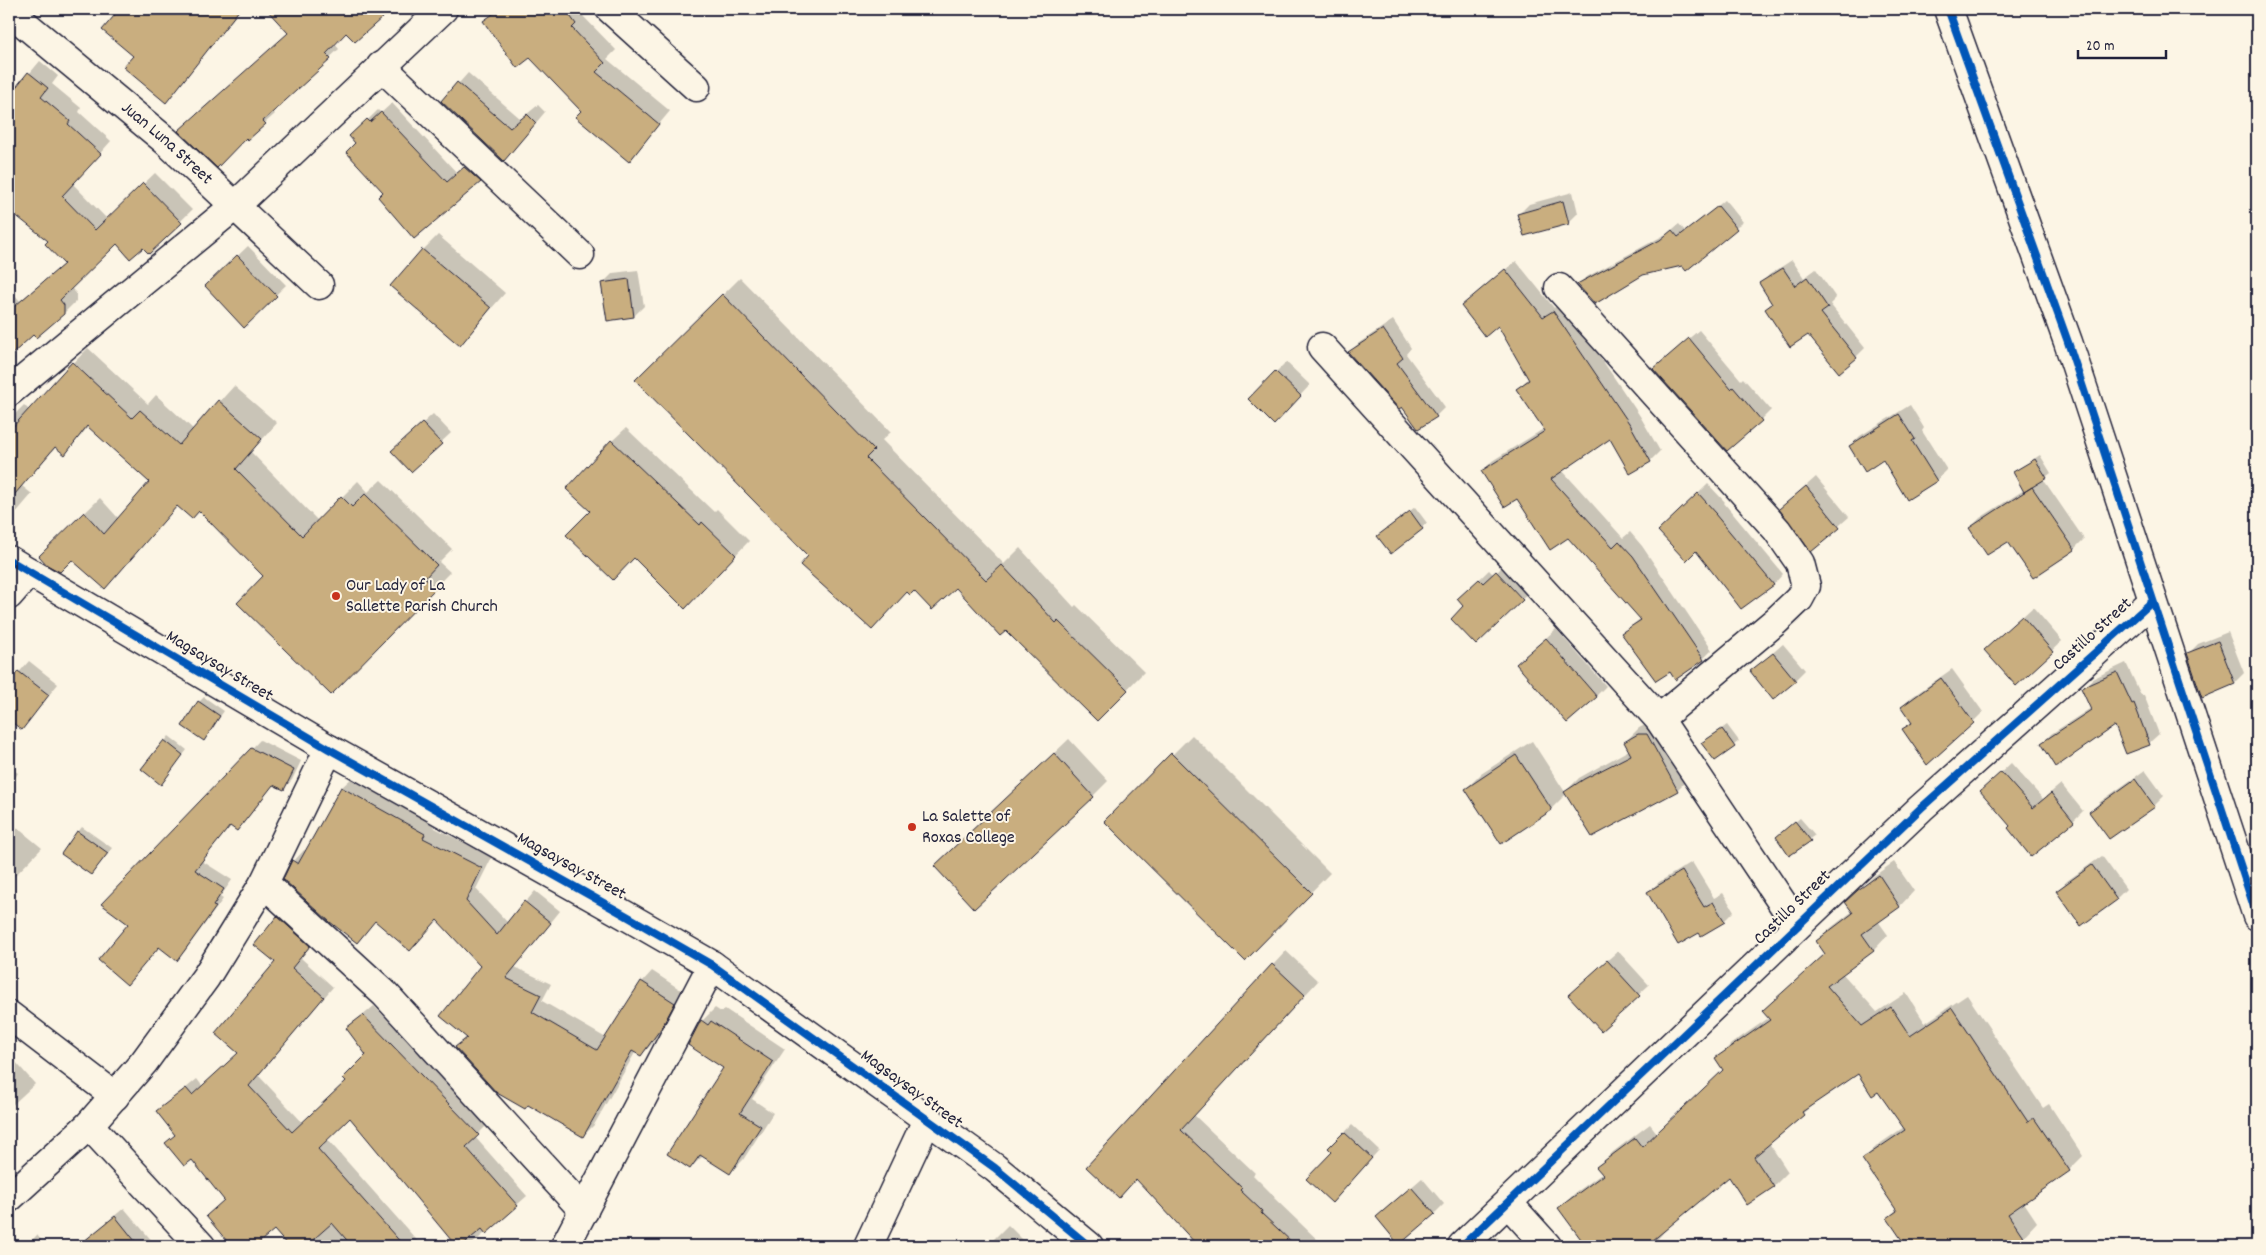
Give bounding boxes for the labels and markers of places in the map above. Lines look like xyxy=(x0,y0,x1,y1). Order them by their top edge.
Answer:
place label: Our Lady of La Sallette Parish Church xyxy=(346,574,498,620)
marker: Our Lady of La Sallette Parish Church xyxy=(330,590,342,602)
place label: La Salette of Roxas College xyxy=(922,805,1015,851)
marker: La Salette of Roxas College xyxy=(906,821,918,833)

